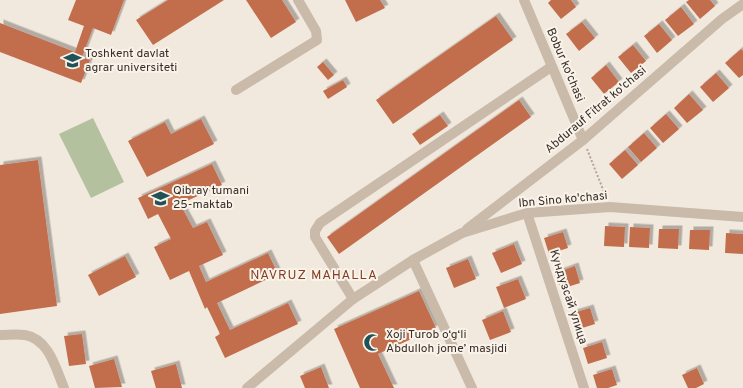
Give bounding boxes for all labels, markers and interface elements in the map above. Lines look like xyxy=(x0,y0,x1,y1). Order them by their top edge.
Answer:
street label: Bobur ko'chasi xyxy=(542,26,588,104)
place label: Toshkent davlat agrar universiteti xyxy=(85,46,177,76)
school or university icon: Toshkent davlat agrar universiteti xyxy=(62,51,82,71)
street label: Abdurauf Fitrat ko'chasi xyxy=(542,63,650,157)
place label: Qibray tumani 25-maktab xyxy=(173,183,249,213)
school or university icon: Qibray tumani 25-maktab xyxy=(150,188,170,208)
street label: Ibn Sino ko'chasi xyxy=(518,188,608,212)
street label: Кундузсай улица xyxy=(545,248,591,346)
district label: NAVRUZ MAHALLA xyxy=(250,268,378,284)
place label: Xoji Turob o‘g‘li Abdulloh jome’ masjidi xyxy=(386,327,507,357)
mosque icon: Xoji Turob o‘g‘li Abdulloh jome’ masjidi xyxy=(363,332,383,352)

